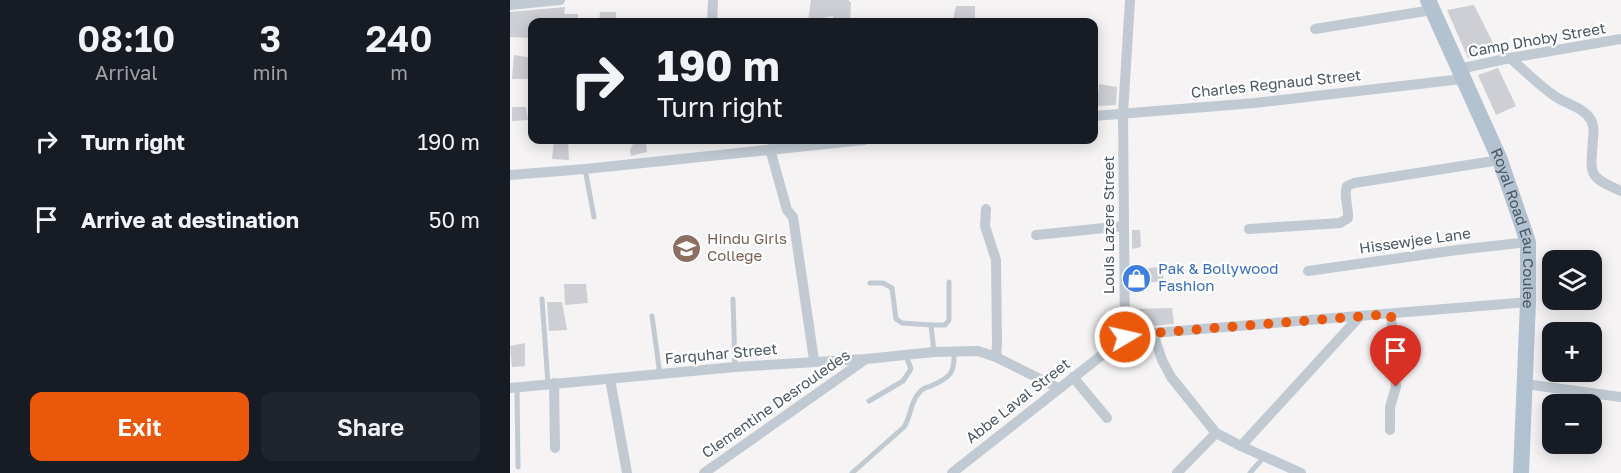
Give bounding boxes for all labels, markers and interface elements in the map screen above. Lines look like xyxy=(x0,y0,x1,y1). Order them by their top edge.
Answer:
text: 08:10 xyxy=(77,17,175,60)
text: 3 xyxy=(260,17,281,60)
text: 240 xyxy=(365,17,433,60)
street label: Camp Dhoby Street xyxy=(1467,18,1607,60)
text: 190 m xyxy=(657,40,780,90)
icon: right xyxy=(558,42,636,120)
text: Arrival xyxy=(95,60,158,84)
text: min xyxy=(253,60,288,84)
text: m xyxy=(390,60,408,84)
street label: Charles Regnaud Street xyxy=(1190,65,1362,101)
text: Turn right xyxy=(657,91,783,123)
icon: right xyxy=(30,125,63,158)
text: Turn right xyxy=(81,128,185,155)
text: 190 m xyxy=(417,128,480,155)
street label: Royal Road Eau Coulee xyxy=(1488,145,1539,309)
street label: Louis Lazere Street xyxy=(1099,156,1117,294)
icon: arrive xyxy=(30,203,63,236)
text: Arrive at destination xyxy=(81,206,299,233)
text: 50 m xyxy=(429,206,480,233)
street label: Hissewjee Lane xyxy=(1358,223,1472,257)
place label: Hindu Girls College xyxy=(707,229,787,264)
school or university icon: Hindu Girls College xyxy=(670,232,702,264)
map controls xyxy=(1542,250,1602,454)
button: layers xyxy=(1542,250,1602,310)
place label: Pak & Bollywood Fashion xyxy=(1158,259,1278,294)
shop icon: Pak & Bollywood Fashion xyxy=(1121,262,1153,294)
position arrow xyxy=(1093,305,1157,369)
button: + xyxy=(1542,322,1602,382)
pin xyxy=(1370,325,1421,387)
icon: arrive xyxy=(1379,334,1412,367)
street label: Farquhar Street xyxy=(664,339,778,367)
street label: Clementine Desrouledes xyxy=(698,345,853,461)
street label: Abbe Laval Street xyxy=(962,354,1073,446)
button: Exit xyxy=(30,392,249,461)
button: Share xyxy=(261,392,480,461)
button: − xyxy=(1542,394,1602,454)

